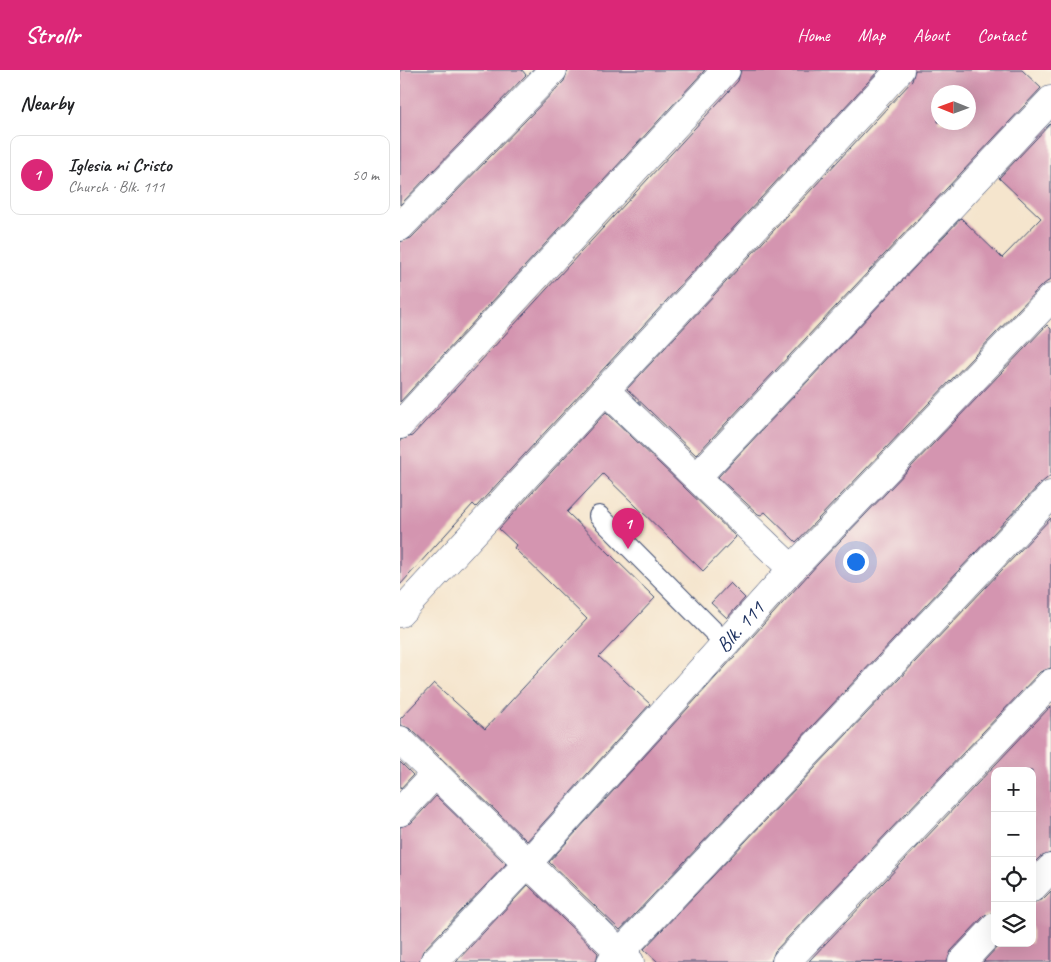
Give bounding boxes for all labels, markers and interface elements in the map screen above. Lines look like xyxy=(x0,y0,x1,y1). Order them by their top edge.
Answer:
text: Strollr xyxy=(25,20,80,50)
text: Home xyxy=(797,24,830,46)
text: Map xyxy=(858,24,885,46)
text: About xyxy=(913,24,949,46)
text: Contact xyxy=(977,24,1026,46)
north arrow xyxy=(931,85,976,130)
text: Nearby xyxy=(20,90,73,116)
text: Iglesia ni Cristo xyxy=(68,153,172,177)
text: 1 xyxy=(33,165,41,185)
text: 50 m xyxy=(352,165,379,185)
text: Church · Blk. 111 xyxy=(68,177,164,197)
pin: 1 xyxy=(612,508,644,549)
your location xyxy=(843,549,869,575)
street label: Blk. 111 xyxy=(710,595,771,658)
map controls xyxy=(991,767,1036,947)
button: + xyxy=(991,767,1036,812)
button: − xyxy=(991,812,1036,857)
button: locate xyxy=(991,857,1036,902)
button: layers xyxy=(991,902,1036,947)

